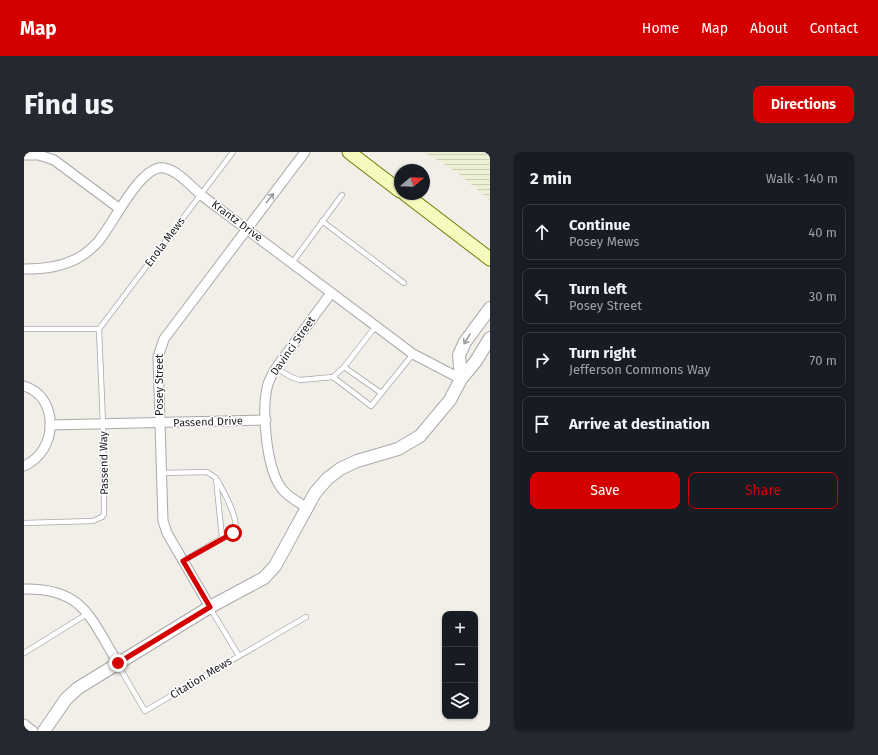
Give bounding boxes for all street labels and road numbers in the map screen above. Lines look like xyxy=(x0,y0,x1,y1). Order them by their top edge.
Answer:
street label: Krantz Drive xyxy=(209,198,265,244)
street label: Enola Mews xyxy=(142,215,188,269)
street label: Davinci Street xyxy=(268,314,318,378)
street label: Posey Street xyxy=(153,354,166,416)
street label: Passend Drive xyxy=(173,414,243,430)
street label: Passend Way xyxy=(97,430,111,495)
street label: Citation Mews xyxy=(168,655,234,701)

